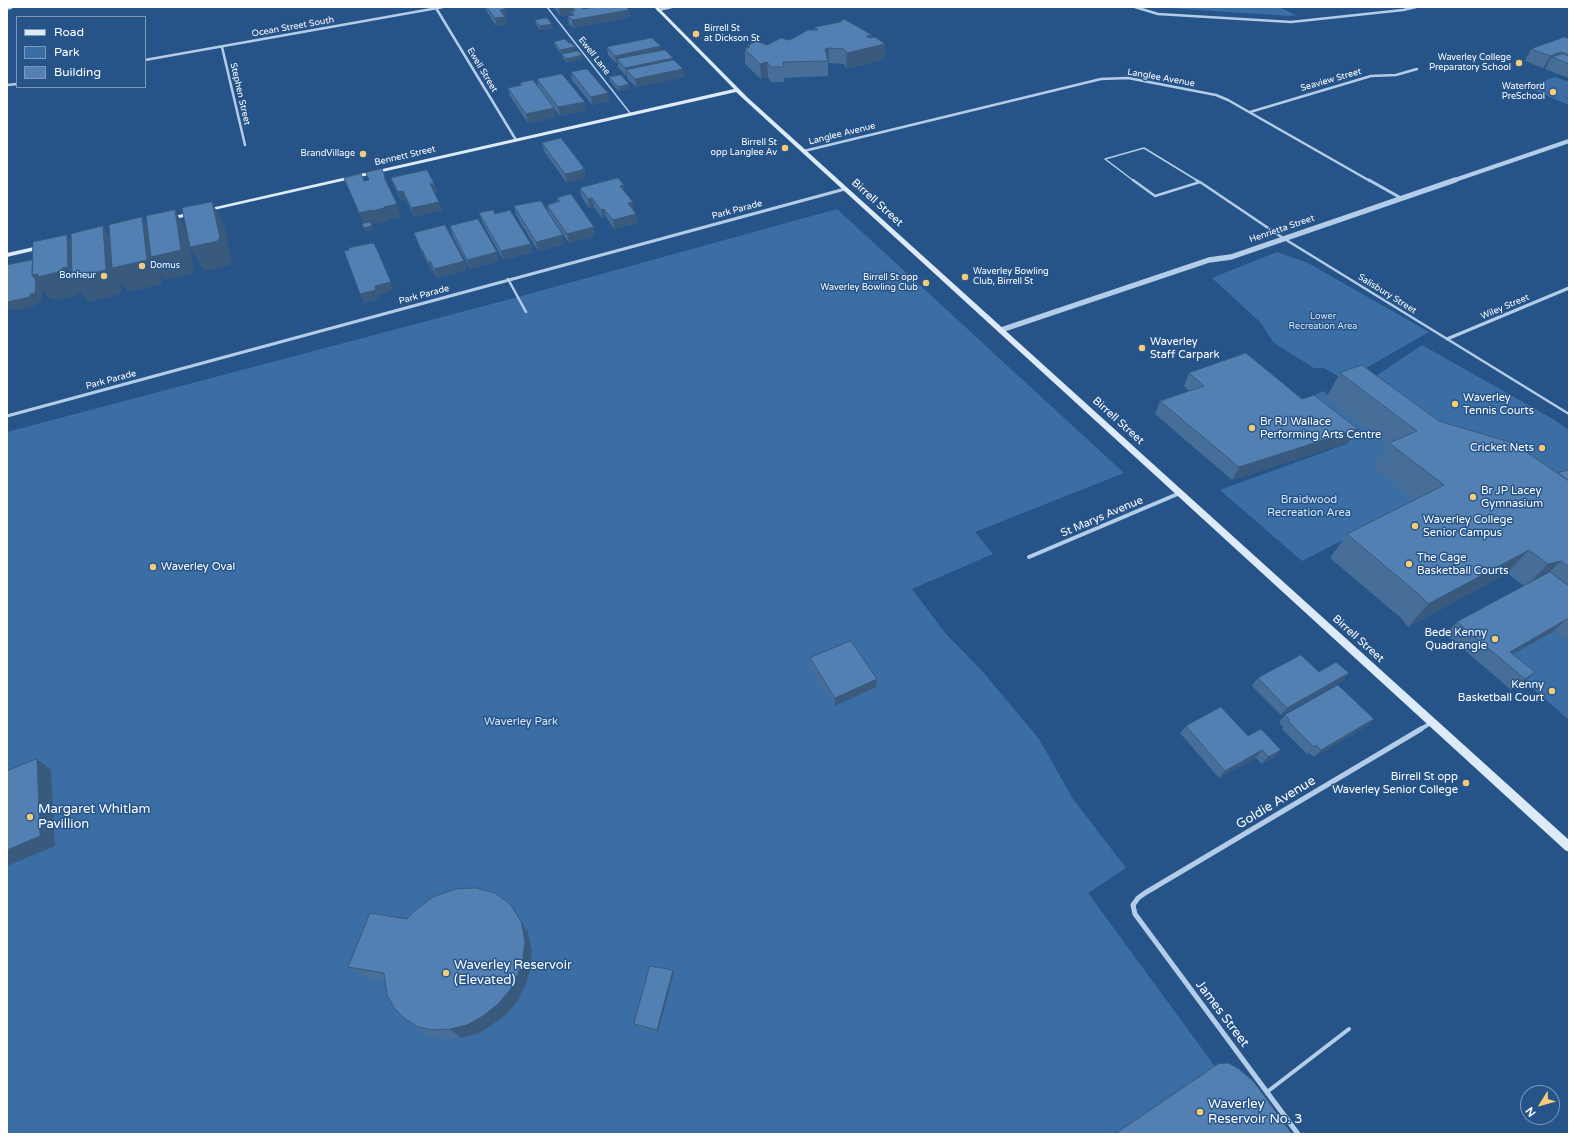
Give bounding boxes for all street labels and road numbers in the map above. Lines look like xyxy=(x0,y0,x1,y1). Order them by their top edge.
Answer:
street label: Ocean Street South xyxy=(251,14,335,40)
street label: Ewell Lane xyxy=(576,35,612,77)
street label: Ewell Street xyxy=(464,46,500,94)
street label: Stephen Street xyxy=(228,62,252,126)
street label: Seaview Street xyxy=(1299,66,1363,94)
street label: Langlee Avenue xyxy=(1126,67,1196,89)
street label: Langlee Avenue xyxy=(808,120,876,148)
street label: Bennett Street xyxy=(373,144,437,168)
street label: Birrell Street xyxy=(849,177,905,229)
street label: Park Parade xyxy=(711,198,763,222)
street label: Henrietta Street xyxy=(1248,213,1316,245)
street label: Salisbury Street xyxy=(1356,272,1418,316)
street label: Park Parade xyxy=(398,283,450,307)
street label: Wiley Street xyxy=(1479,292,1531,322)
street label: Park Parade xyxy=(85,368,137,392)
street label: Birrell Street xyxy=(1090,395,1146,447)
street label: St Marys Avenue xyxy=(1059,494,1145,540)
street label: Birrell Street xyxy=(1330,613,1386,665)
street label: Goldie Avenue xyxy=(1234,773,1318,833)
street label: James Street xyxy=(1192,978,1252,1050)

